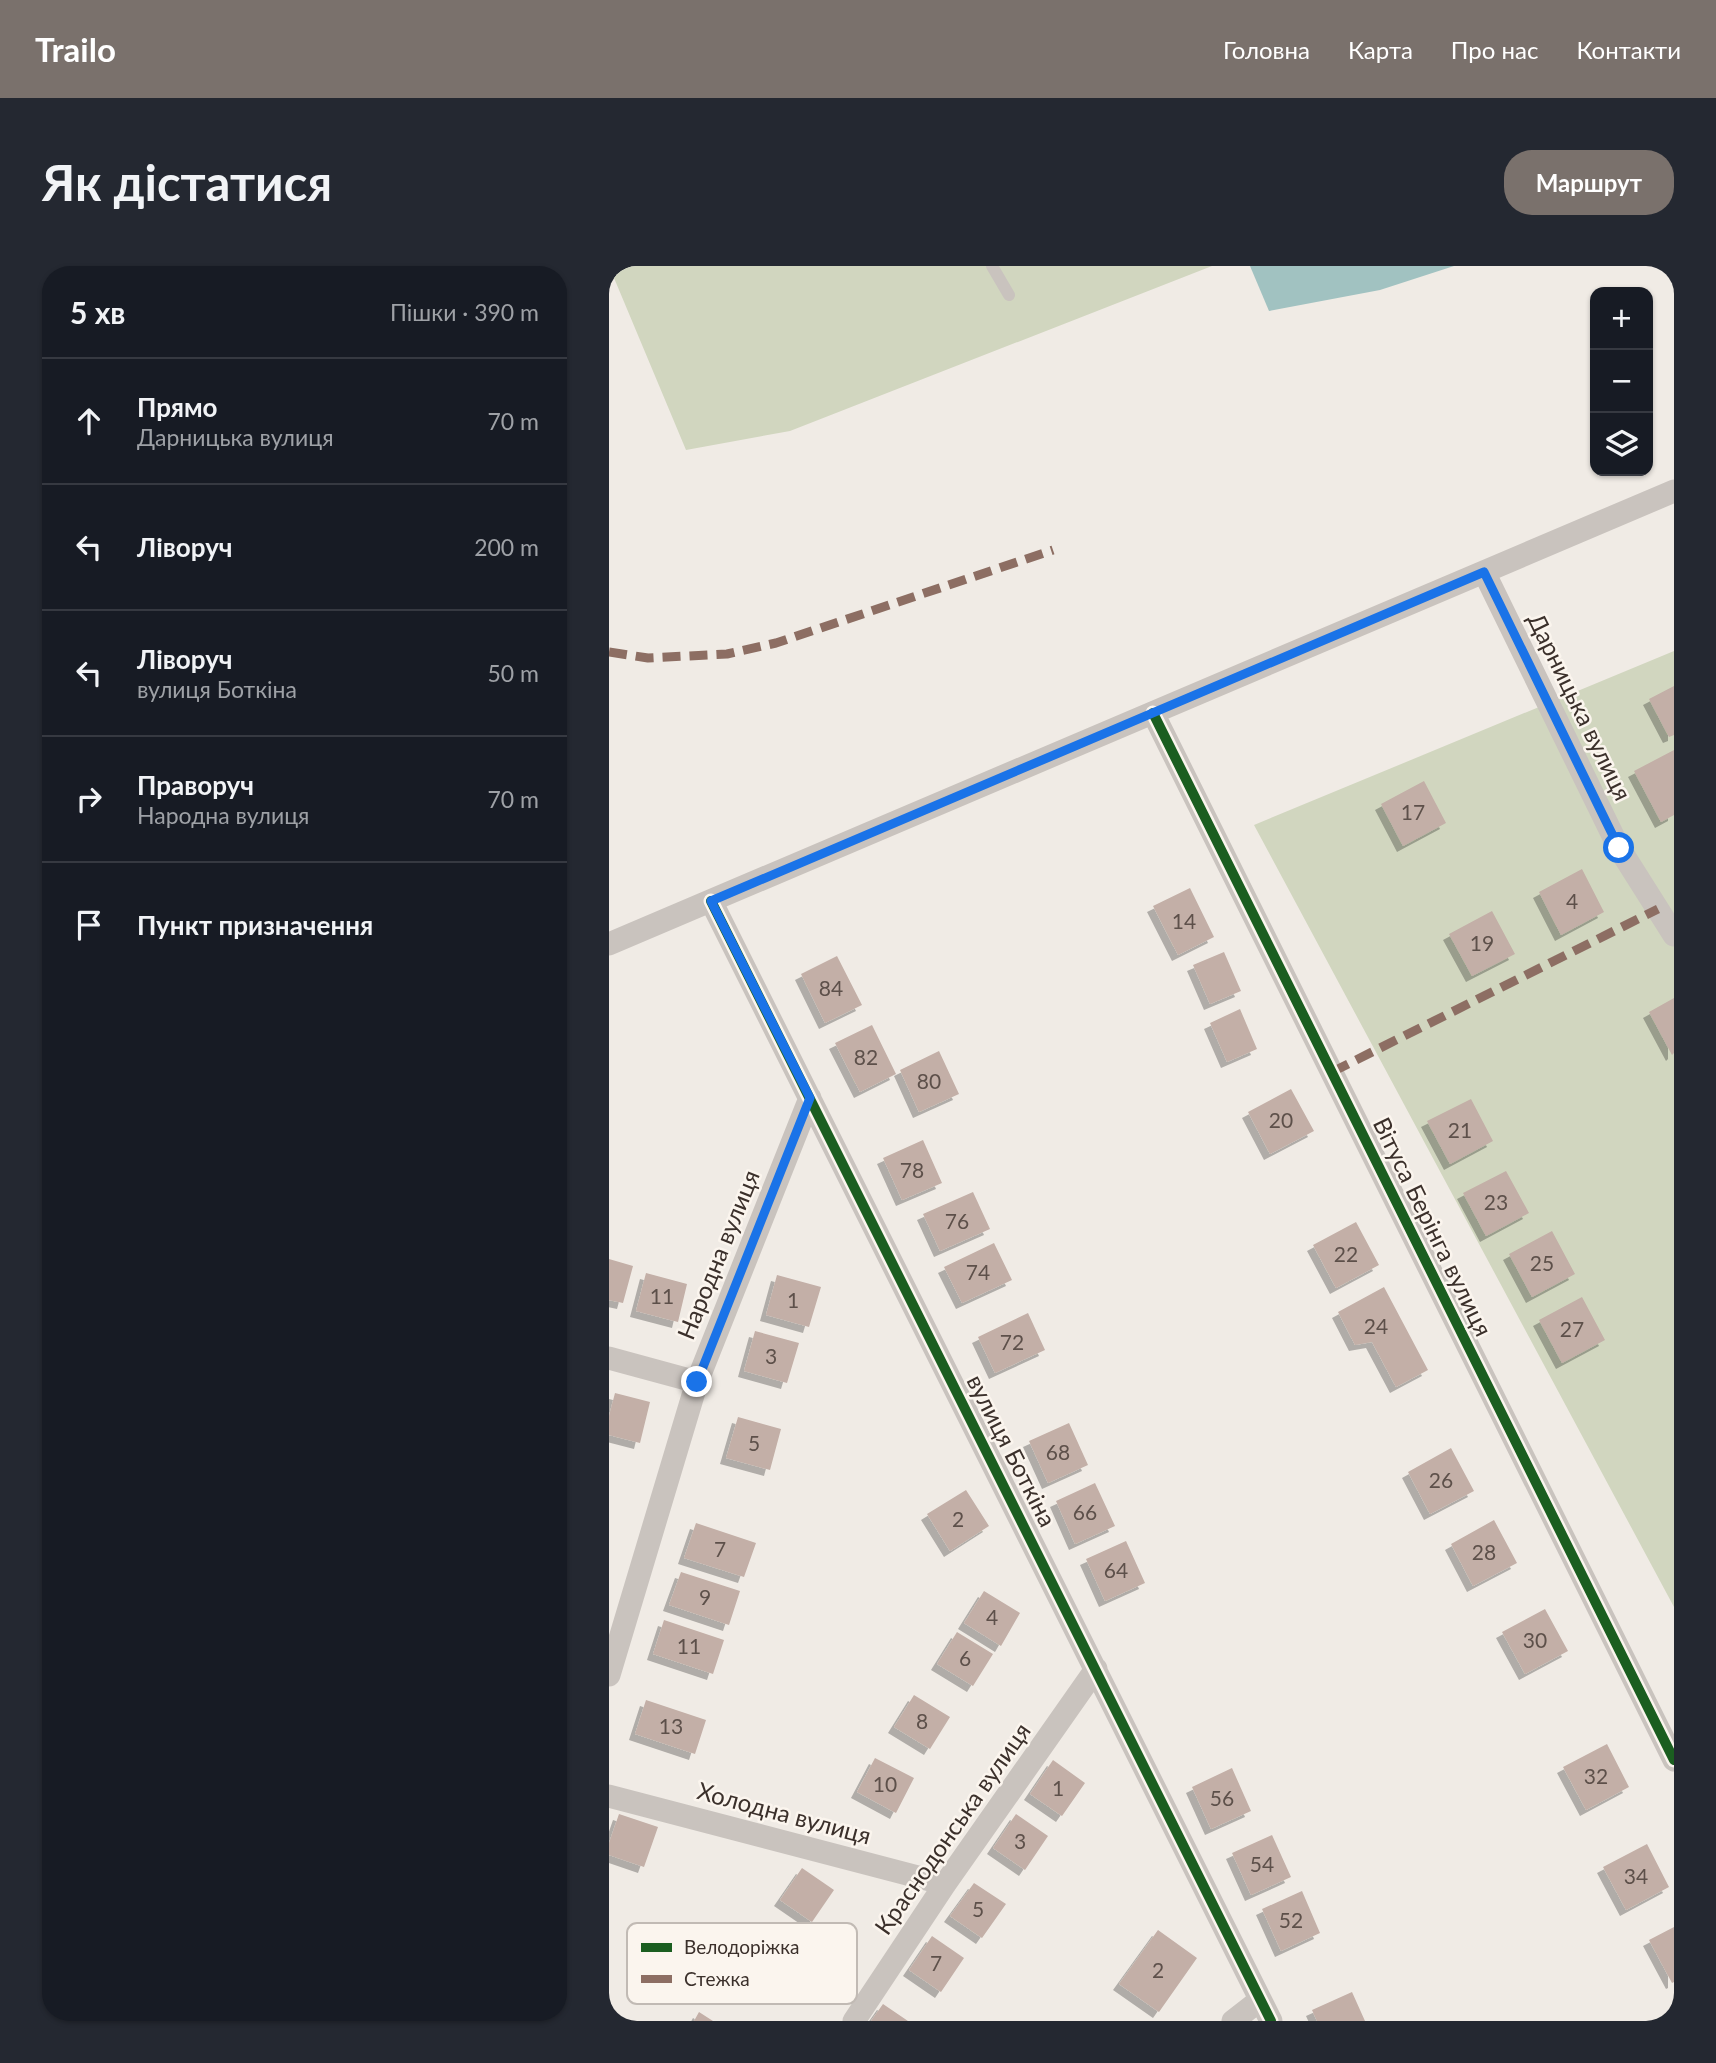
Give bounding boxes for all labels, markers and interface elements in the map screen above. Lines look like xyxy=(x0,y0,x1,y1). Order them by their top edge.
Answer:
text: Trailo xyxy=(35,29,116,69)
text: Головна xyxy=(1223,35,1310,64)
text: Карта xyxy=(1348,35,1413,64)
text: Про нас xyxy=(1451,35,1538,64)
text: Контакти xyxy=(1576,35,1681,64)
button: Маршрут xyxy=(1504,150,1674,215)
text: Як дістатися xyxy=(42,153,332,211)
map controls xyxy=(1590,287,1653,476)
button: + xyxy=(1590,287,1653,350)
text: 5 хв xyxy=(70,294,125,330)
text: Пішки · 390 m xyxy=(390,298,539,326)
button: − xyxy=(1590,350,1653,413)
text: Прямо xyxy=(137,391,218,423)
icon: ahead xyxy=(70,402,108,440)
text: 70 m xyxy=(488,407,539,435)
button: layers xyxy=(1590,413,1653,476)
text: Дарницька вулиця xyxy=(137,423,333,451)
icon: left xyxy=(70,528,108,566)
text: Ліворуч xyxy=(137,531,233,563)
text: 200 m xyxy=(474,533,539,561)
street label: Дарницька вулиця xyxy=(1522,608,1638,805)
text: Ліворуч xyxy=(137,643,233,675)
icon: left xyxy=(70,654,108,692)
text: 50 m xyxy=(488,659,539,687)
text: вулиця Боткіна xyxy=(137,675,297,703)
text: Праворуч xyxy=(137,769,254,801)
icon: right xyxy=(70,780,108,818)
text: 70 m xyxy=(488,785,539,813)
house number: 17 xyxy=(1401,799,1425,824)
text: Народна вулиця xyxy=(137,801,309,829)
route start xyxy=(1603,832,1634,863)
house number: 4 xyxy=(1566,888,1578,913)
icon: arrive xyxy=(70,906,108,944)
house number: 14 xyxy=(1172,908,1196,933)
text: Пункт призначення xyxy=(137,909,373,941)
house number: 19 xyxy=(1470,930,1494,955)
house number: 84 xyxy=(819,975,843,1000)
house number: 82 xyxy=(854,1044,878,1069)
house number: 80 xyxy=(917,1068,941,1093)
house number: 20 xyxy=(1269,1107,1293,1132)
street label: Вітуса Берінга вулиця xyxy=(1368,1112,1499,1340)
house number: 21 xyxy=(1448,1117,1472,1142)
house number: 78 xyxy=(900,1157,924,1182)
street label: Народна вулиця xyxy=(670,1166,765,1343)
house number: 23 xyxy=(1484,1189,1508,1214)
house number: 76 xyxy=(945,1208,969,1233)
house number: 22 xyxy=(1334,1241,1358,1266)
house number: 25 xyxy=(1530,1250,1554,1275)
house number: 74 xyxy=(966,1259,990,1284)
house number: 11 xyxy=(650,1283,674,1308)
house number: 1 xyxy=(787,1287,799,1312)
house number: 24 xyxy=(1364,1313,1388,1338)
house number: 27 xyxy=(1560,1316,1584,1341)
house number: 72 xyxy=(1000,1329,1024,1354)
house number: 3 xyxy=(765,1343,777,1368)
route end xyxy=(681,1366,712,1397)
street label: вулиця Боткіна xyxy=(962,1369,1063,1531)
house number: 5 xyxy=(748,1430,760,1455)
house number: 68 xyxy=(1046,1439,1070,1464)
house number: 26 xyxy=(1429,1467,1453,1492)
house number: 66 xyxy=(1073,1499,1097,1524)
house number: 2 xyxy=(952,1506,964,1531)
house number: 7 xyxy=(714,1536,726,1561)
house number: 28 xyxy=(1472,1539,1496,1564)
house number: 64 xyxy=(1104,1557,1128,1582)
house number: 9 xyxy=(699,1584,711,1609)
house number: 4 xyxy=(986,1604,998,1629)
house number: 30 xyxy=(1523,1627,1547,1652)
house number: 11 xyxy=(677,1633,701,1658)
house number: 6 xyxy=(959,1645,971,1670)
house number: 8 xyxy=(916,1708,928,1733)
house number: 13 xyxy=(659,1713,683,1738)
street label: Краснодонська вулиця xyxy=(868,1717,1036,1940)
house number: 32 xyxy=(1584,1763,1608,1788)
house number: 10 xyxy=(873,1771,897,1796)
street label: Холодна вулиця xyxy=(694,1775,874,1850)
house number: 1 xyxy=(1052,1775,1064,1800)
house number: 56 xyxy=(1210,1785,1234,1810)
house number: 3 xyxy=(1014,1828,1026,1853)
house number: 54 xyxy=(1250,1851,1274,1876)
house number: 34 xyxy=(1624,1863,1648,1888)
house number: 5 xyxy=(972,1896,984,1921)
house number: 52 xyxy=(1279,1907,1303,1932)
legend xyxy=(627,1923,857,2004)
text: Велодоріжка xyxy=(684,1935,800,1958)
house number: 7 xyxy=(930,1950,942,1975)
house number: 2 xyxy=(1152,1957,1164,1982)
text: Стежка xyxy=(684,1967,750,1990)

